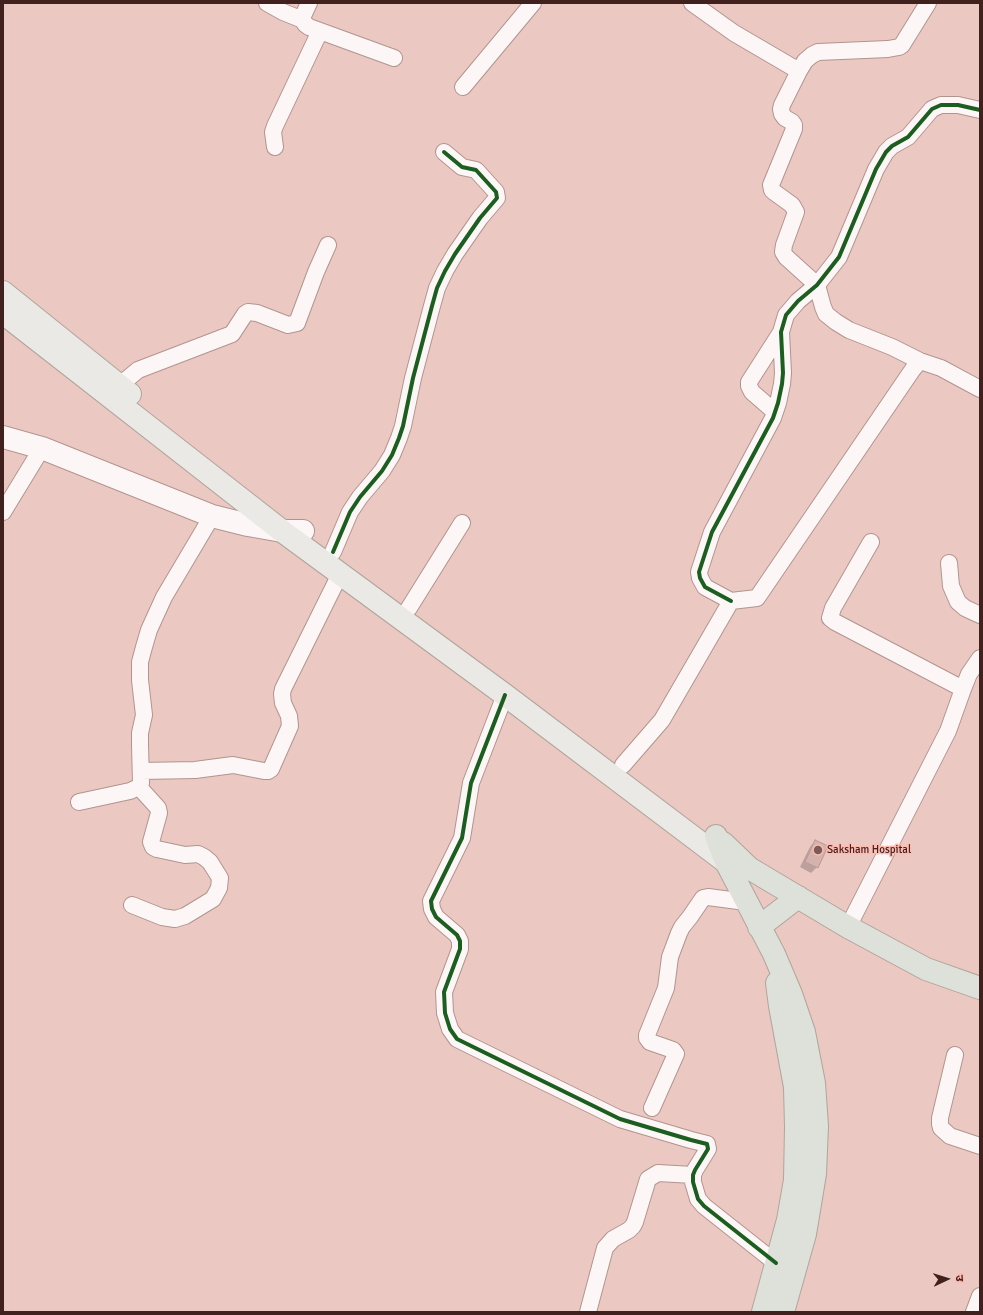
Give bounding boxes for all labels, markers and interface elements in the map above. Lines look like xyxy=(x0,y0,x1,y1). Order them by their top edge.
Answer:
place label: Saksham Hospital xyxy=(827,843,911,857)
marker: Saksham Hospital xyxy=(812,844,824,856)
north arrow xyxy=(927,1259,967,1299)
text: उ xyxy=(953,1274,966,1282)

